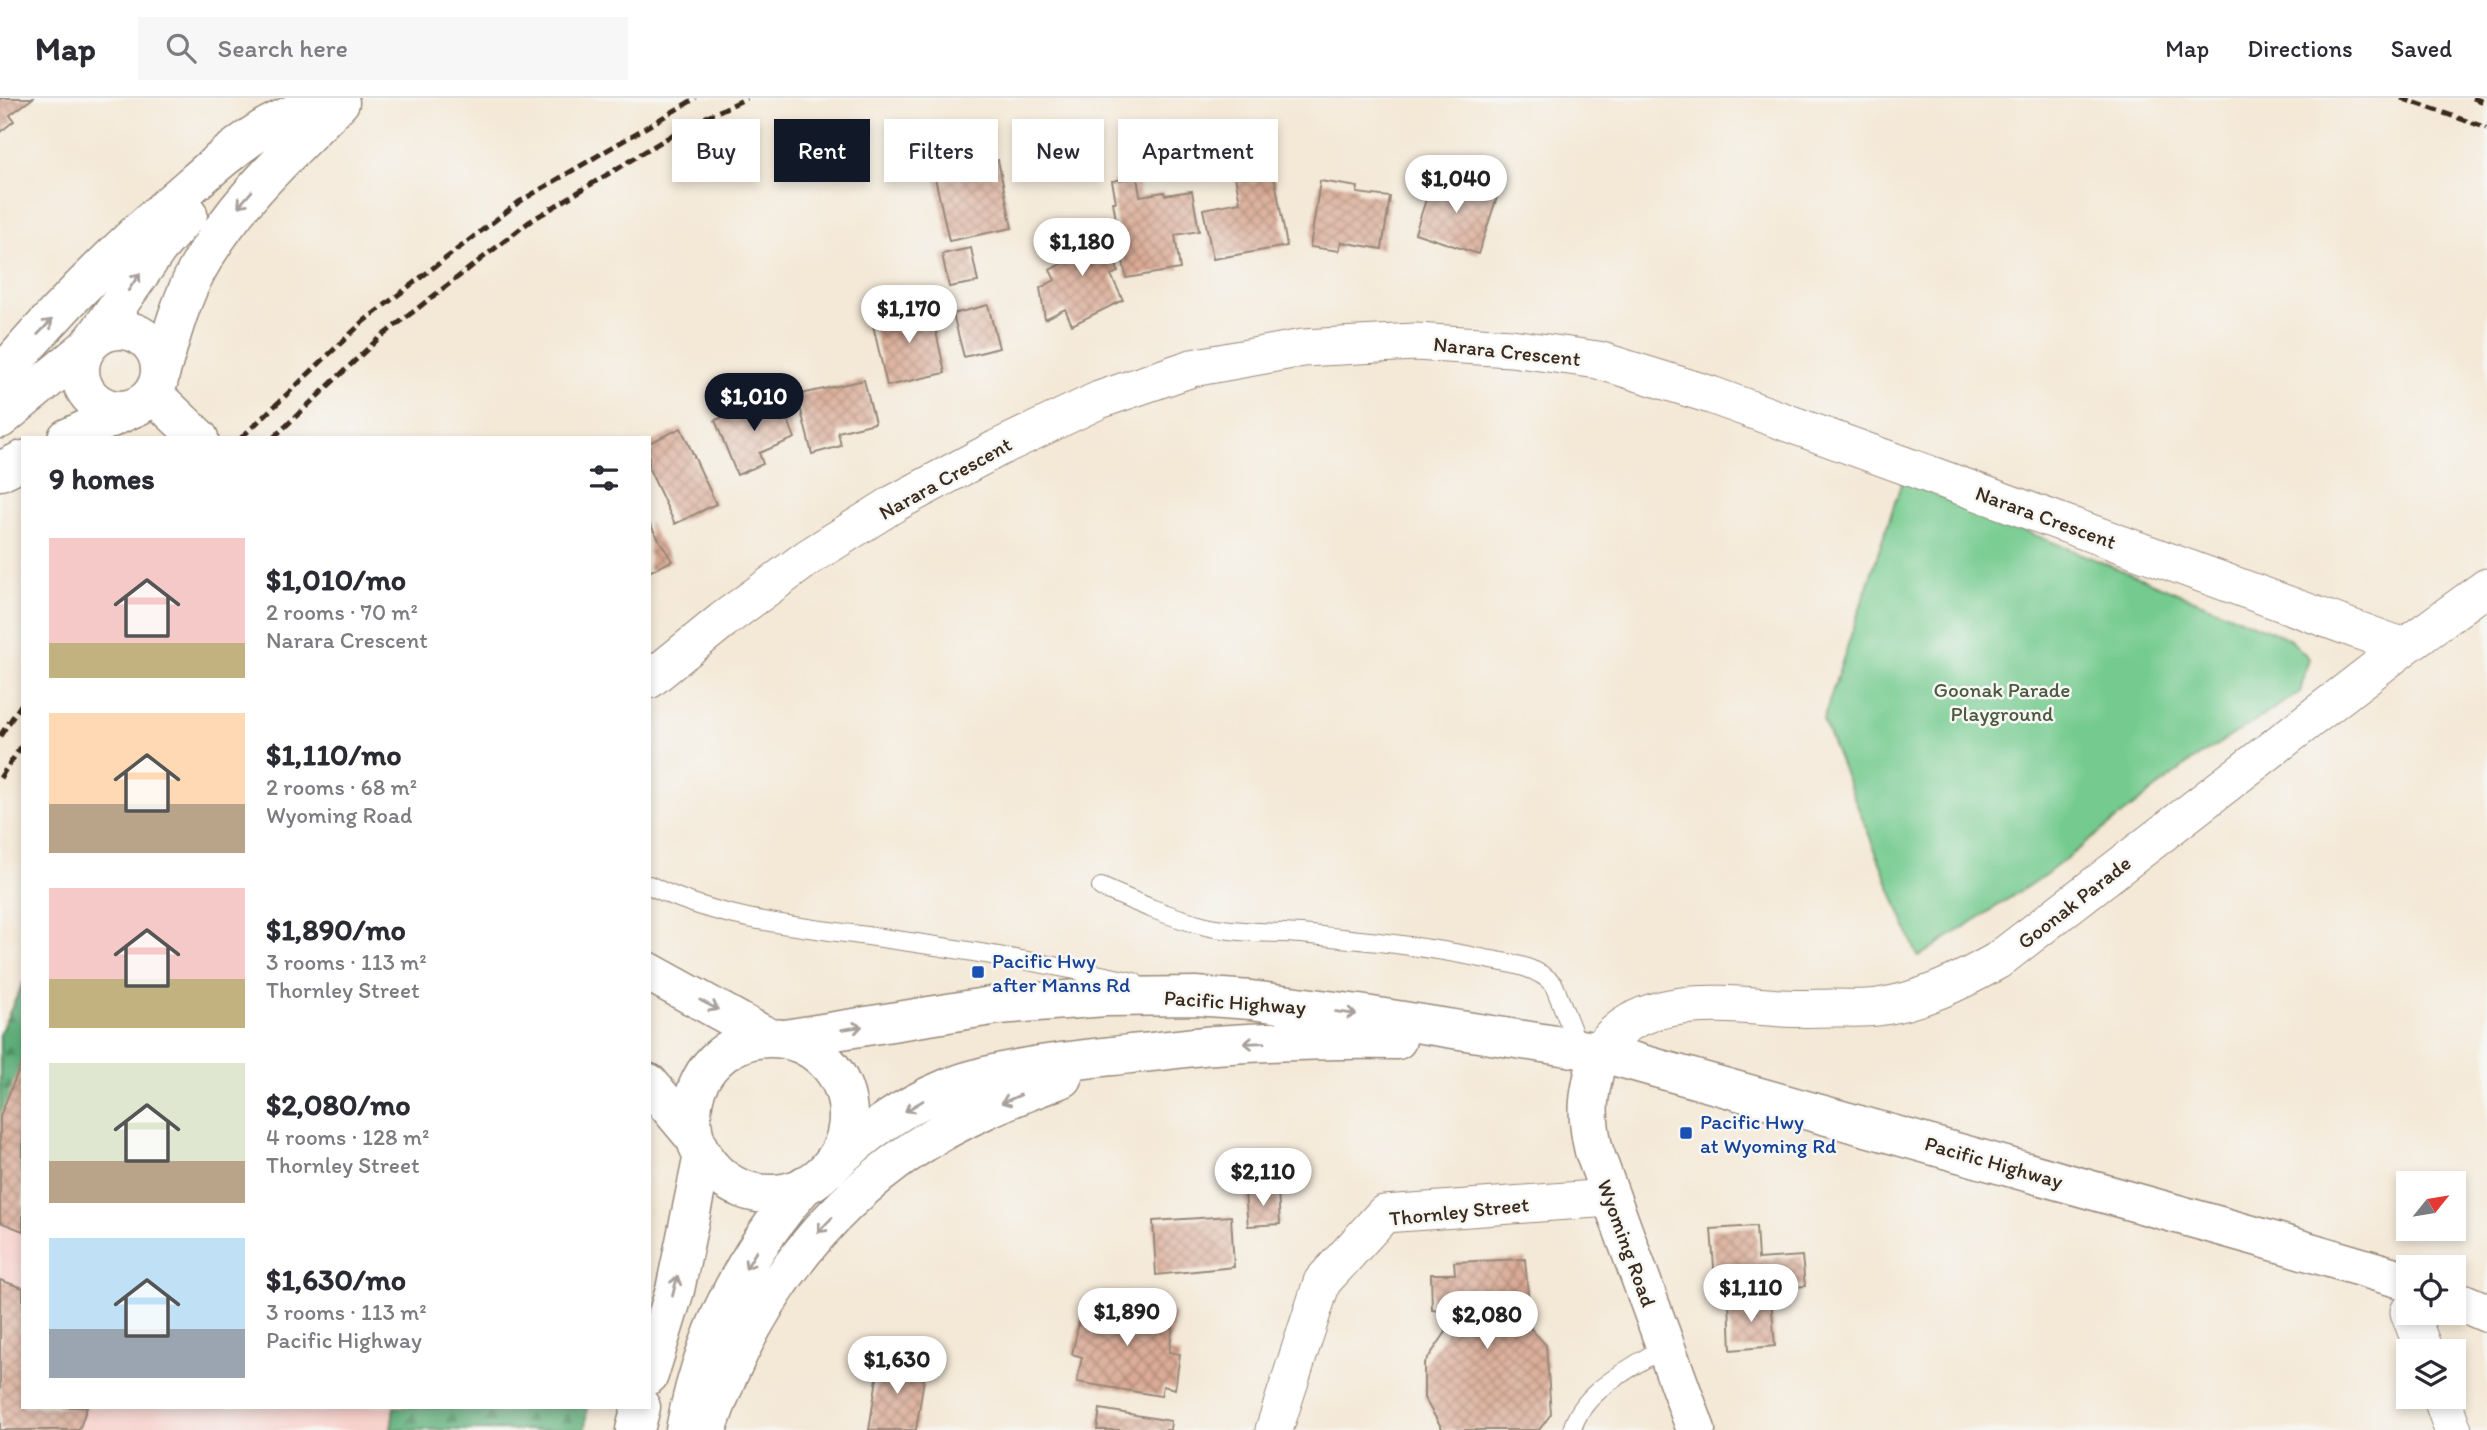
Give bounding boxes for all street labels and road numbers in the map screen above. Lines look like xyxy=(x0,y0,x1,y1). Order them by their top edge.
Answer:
street label: Narara Crescent xyxy=(1432,331,1582,371)
street label: Narara Crescent xyxy=(874,431,1016,525)
street label: Narara Crescent xyxy=(1972,480,2120,554)
street label: Goonak Parade xyxy=(2012,850,2136,954)
street label: Pacific Highway xyxy=(1163,985,1307,1019)
street label: Pacific Highway xyxy=(1922,1130,2066,1194)
street label: Wyoming Road xyxy=(1592,1176,1662,1310)
street label: Thornley Street xyxy=(1388,1191,1530,1231)

